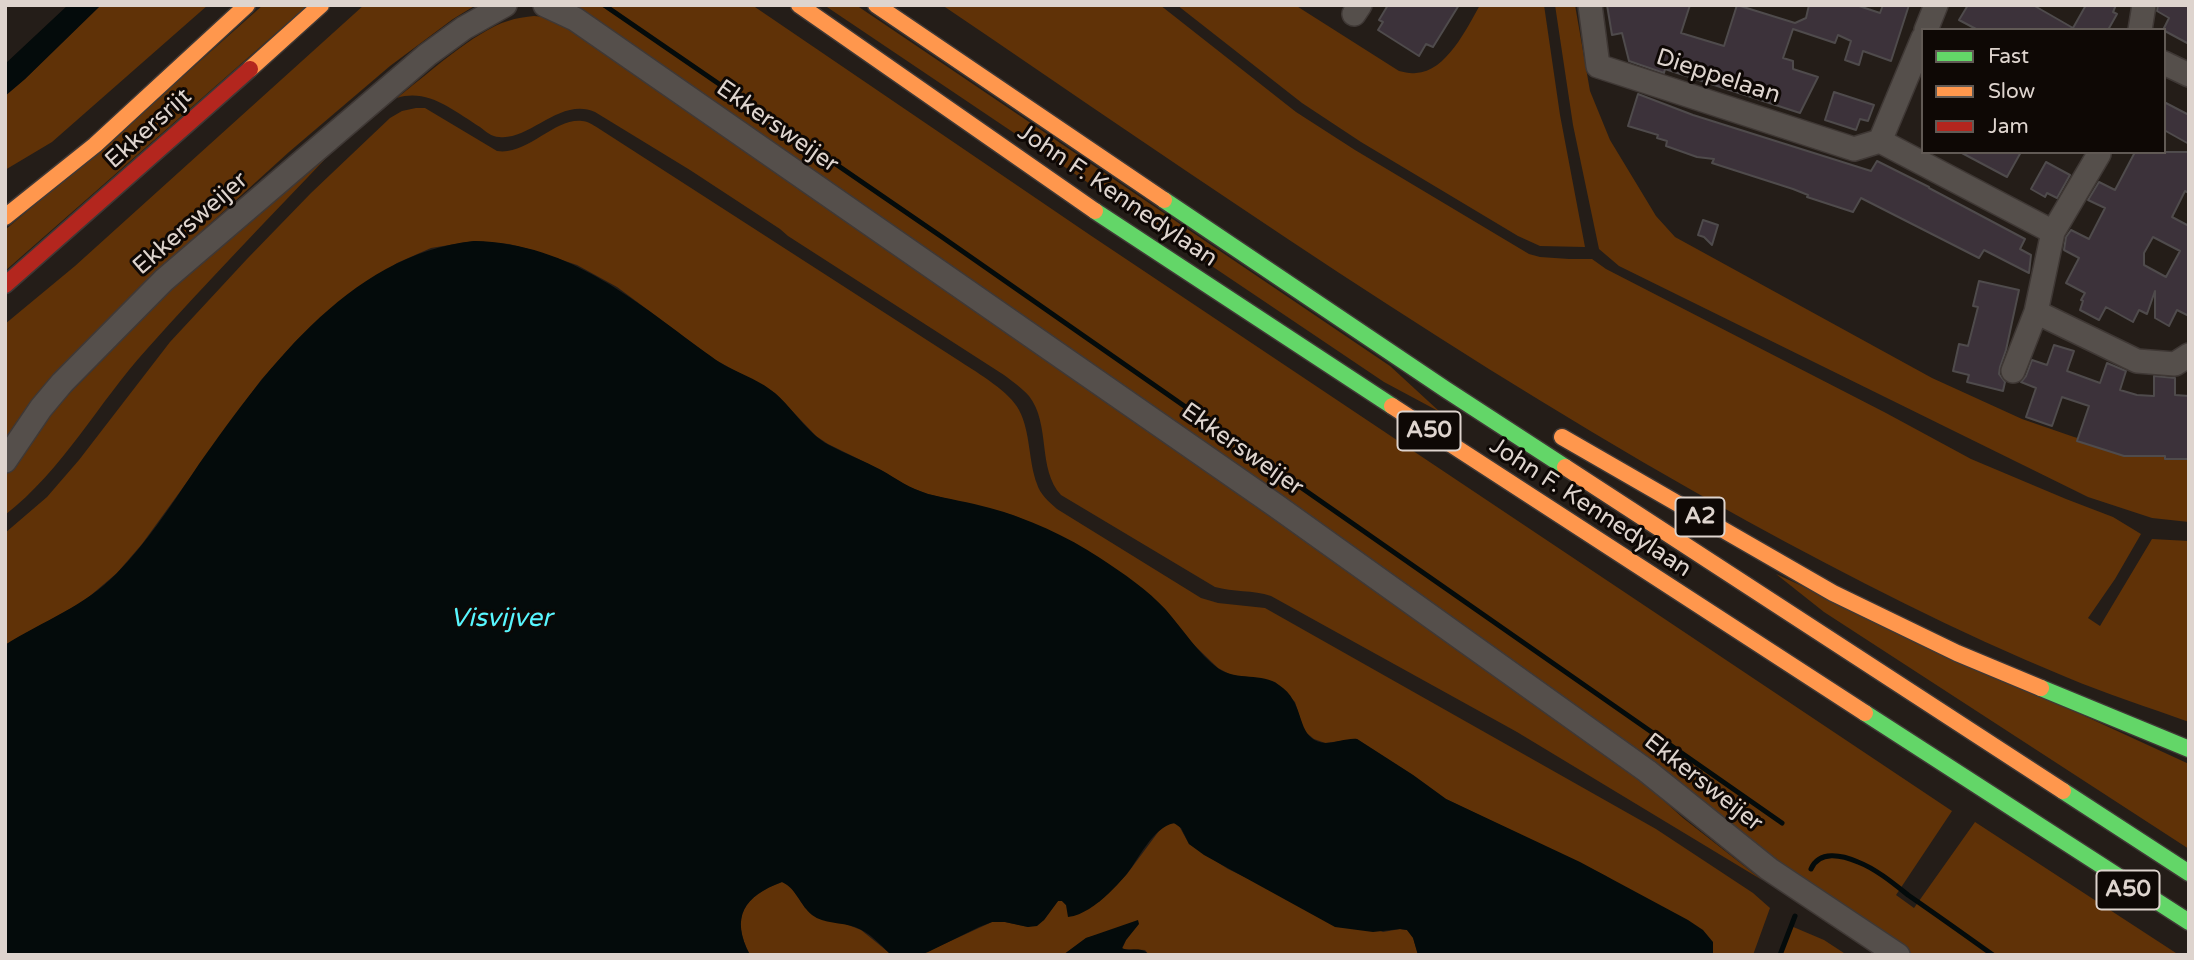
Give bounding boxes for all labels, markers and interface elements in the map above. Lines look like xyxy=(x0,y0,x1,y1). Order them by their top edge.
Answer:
legend xyxy=(1921,28,2166,154)
street label: Dieppelaan xyxy=(1652,43,1784,111)
text: Fast xyxy=(1988,44,2029,69)
street label: Ekkersweijer xyxy=(710,74,844,180)
text: Slow xyxy=(1988,79,2035,104)
street label: Ekkersrijt xyxy=(100,83,198,175)
text: Jam xyxy=(1988,114,2029,139)
street label: John F. Kennedylaan xyxy=(1012,118,1222,274)
street label: Ekkersweijer xyxy=(128,166,254,282)
street label: Ekkersweijer xyxy=(1175,397,1309,503)
road number: A50 xyxy=(1398,412,1460,450)
street label: John F. Kennedylaan xyxy=(1484,432,1696,584)
road number: A2 xyxy=(1676,498,1724,537)
water label: Visvijver xyxy=(450,603,552,635)
street label: Ekkersweijer xyxy=(1638,728,1768,838)
road number: A50 xyxy=(2096,870,2160,909)

